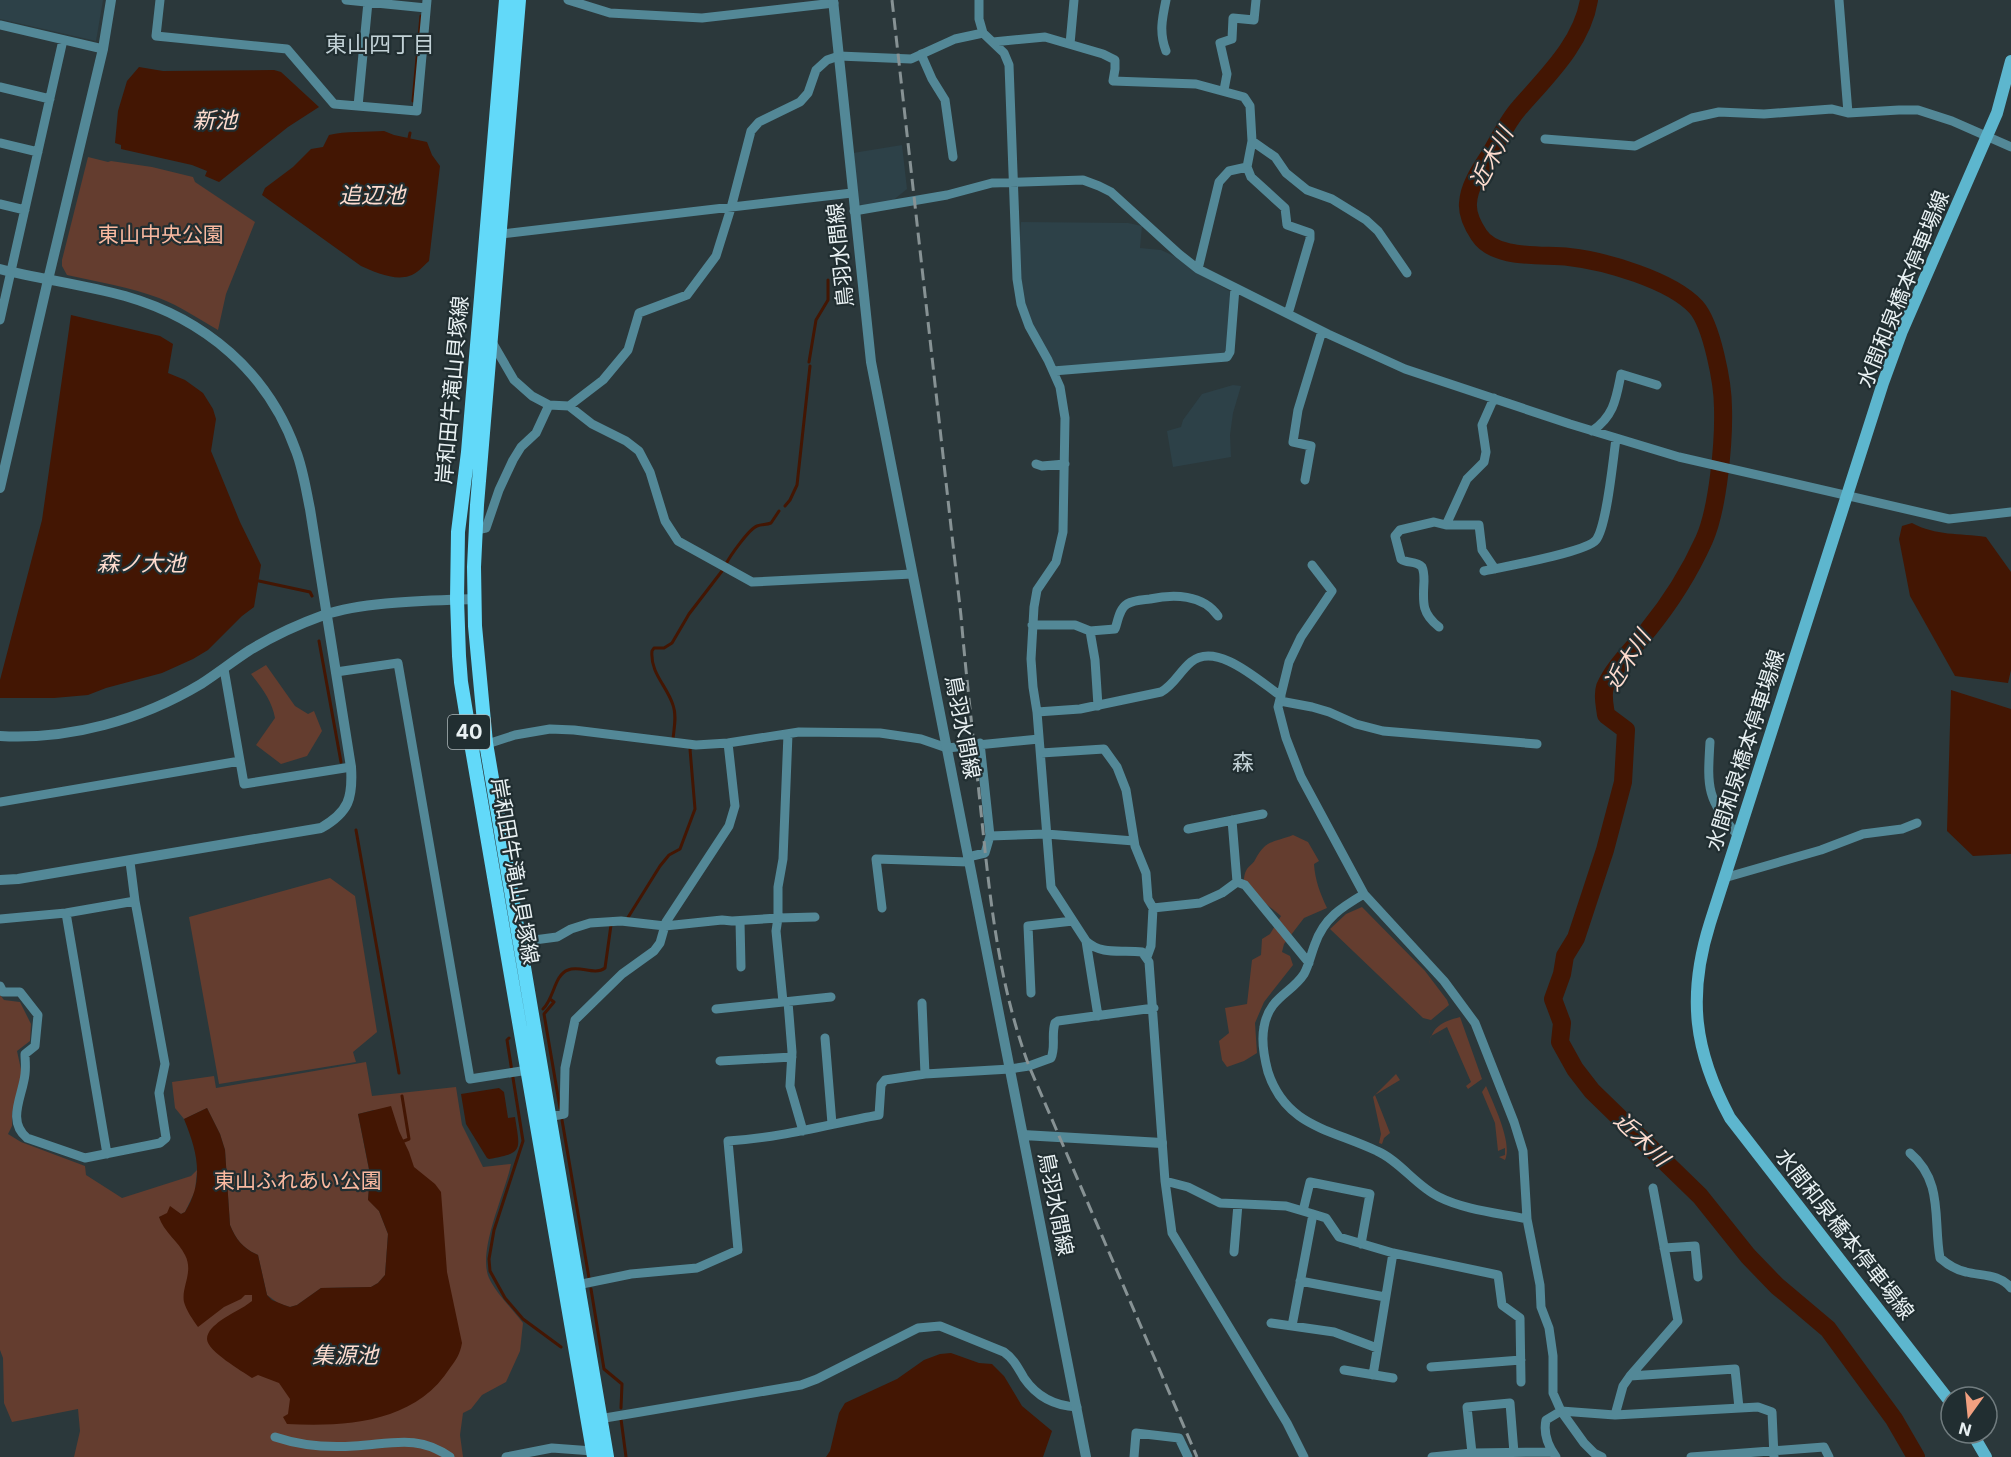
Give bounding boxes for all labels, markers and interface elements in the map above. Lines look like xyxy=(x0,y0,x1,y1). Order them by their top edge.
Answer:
district label: 東山四丁目 xyxy=(325,31,435,57)
water label: 新池 xyxy=(193,107,239,133)
water label: 近木川 xyxy=(1464,121,1519,193)
water label: 追辺池 xyxy=(339,182,407,208)
street label: 水間和泉橋本停車場線 xyxy=(1852,187,1954,391)
street label: 鳥羽水間線 xyxy=(822,201,858,309)
park label: 東山中央公園 xyxy=(98,222,224,247)
street label: 岸和田牛滝山貝塚線 xyxy=(431,295,473,485)
water label: 森ノ大池 xyxy=(97,550,187,576)
water label: 近木川 xyxy=(1598,623,1657,695)
street label: 水間和泉橋本停車場線 xyxy=(1701,646,1789,854)
street label: 鳥羽水間線 xyxy=(941,673,985,781)
road number: 40 xyxy=(448,715,490,749)
district label: 森 xyxy=(1232,749,1254,775)
street label: 岸和田牛滝山貝塚線 xyxy=(486,776,544,966)
water label: 近木川 xyxy=(1609,1107,1676,1173)
street label: 水間和泉橋本停車場線 xyxy=(1771,1144,1919,1324)
street label: 鳥羽水間線 xyxy=(1034,1150,1078,1258)
park label: 東山ふれあい公園 xyxy=(214,1168,382,1193)
water label: 集源池 xyxy=(312,1342,380,1368)
north arrow xyxy=(1939,1385,1999,1445)
text: N xyxy=(1957,1418,1974,1441)

